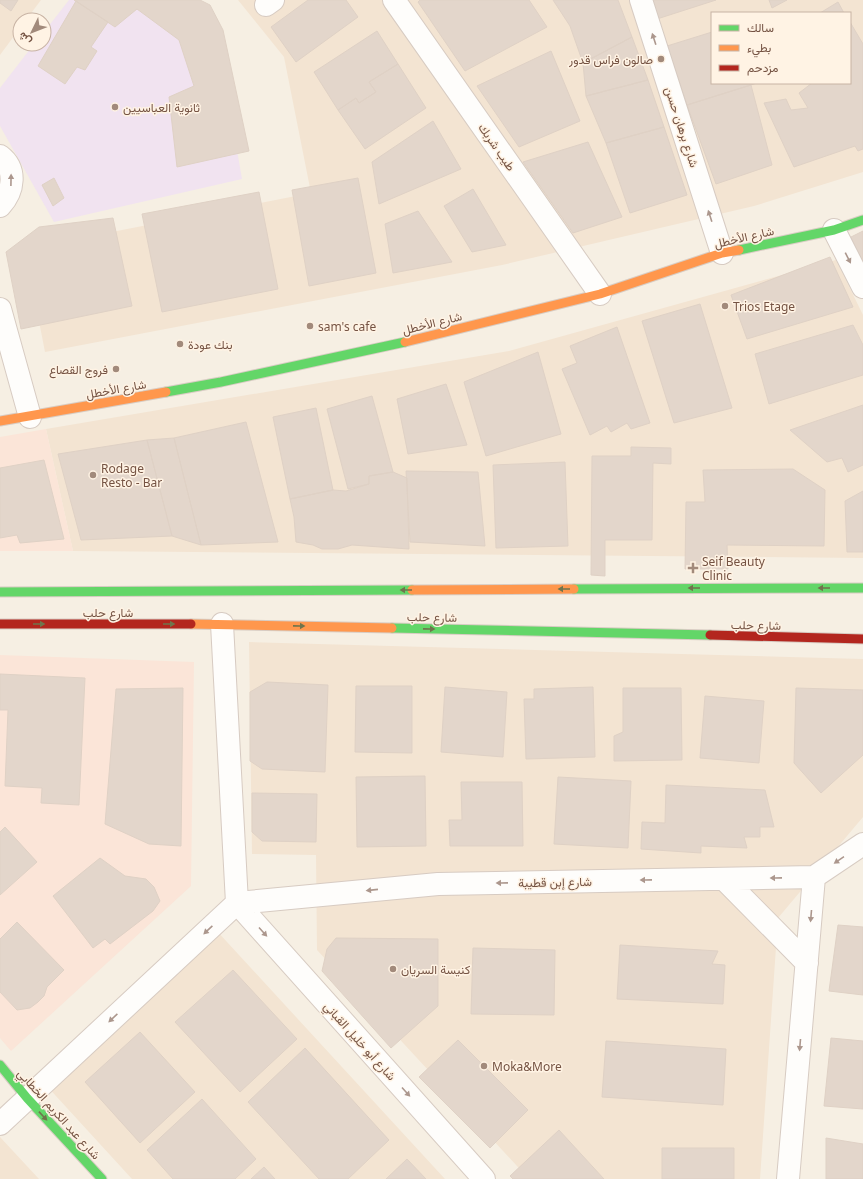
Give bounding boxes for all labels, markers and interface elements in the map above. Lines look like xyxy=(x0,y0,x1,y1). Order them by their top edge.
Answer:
north arrow xyxy=(12,12,52,52)
legend xyxy=(711,12,851,84)
text: سالك xyxy=(747,19,774,36)
text: ش xyxy=(14,29,34,49)
one-way arrow xyxy=(651,33,657,45)
text: بطيء xyxy=(747,39,771,58)
place label: صالون فراس قدور xyxy=(568,51,653,68)
marker: صالون فراس قدور xyxy=(656,54,666,64)
text: مزدحم xyxy=(747,59,778,76)
street label: شارع برهان حسن xyxy=(660,84,703,170)
place label: ثانوية العباسيين xyxy=(123,99,200,116)
marker: ثانوية العباسيين xyxy=(110,102,120,112)
street label: طيب شربك xyxy=(474,120,520,174)
one-way arrow xyxy=(8,174,15,186)
one-way arrow xyxy=(707,210,713,222)
street label: شارع الأخطل xyxy=(712,222,776,253)
one-way arrow xyxy=(845,252,852,264)
place label: Trios Etage xyxy=(733,298,795,315)
marker: Trios Etage xyxy=(720,301,730,311)
street label: شارع الأخطل xyxy=(400,307,464,340)
place label: sam's cafe xyxy=(318,318,376,335)
marker: sam's cafe xyxy=(305,321,315,331)
place label: بنك عودة xyxy=(188,336,233,353)
marker: بنك عودة xyxy=(175,339,185,349)
place label: فروج القصاع xyxy=(49,361,108,379)
marker: فروج القصاع xyxy=(111,364,121,374)
street label: شارع الأخطل xyxy=(84,375,148,404)
place label: Rodage Resto - Bar xyxy=(101,460,162,491)
marker: Rodage Resto - Bar xyxy=(88,470,98,480)
place label: Seif Beauty Clinic xyxy=(702,553,766,584)
marker: Seif Beauty Clinic xyxy=(687,562,699,574)
one-way arrow xyxy=(687,585,700,591)
one-way arrow xyxy=(817,585,830,591)
one-way arrow xyxy=(557,586,570,592)
one-way arrow xyxy=(399,587,412,593)
street label: شارع حلب xyxy=(83,604,133,622)
street label: شارع حلب xyxy=(407,608,457,627)
street label: شارع حلب xyxy=(731,616,781,635)
one-way arrow xyxy=(33,621,46,627)
one-way arrow xyxy=(163,621,176,627)
one-way arrow xyxy=(293,623,306,629)
one-way arrow xyxy=(423,626,436,632)
one-way arrow xyxy=(834,856,844,864)
street label: شارع إبن قطيبة xyxy=(518,873,592,892)
one-way arrow xyxy=(769,874,782,881)
one-way arrow xyxy=(639,877,652,883)
one-way arrow xyxy=(496,879,508,886)
one-way arrow xyxy=(366,887,378,893)
one-way arrow xyxy=(808,910,815,922)
one-way arrow xyxy=(203,925,213,935)
one-way arrow xyxy=(258,927,267,938)
place label: كنيسة السريان xyxy=(401,961,470,978)
marker: كنيسة السريان xyxy=(388,964,398,974)
street label: شارع أبو خليل القباني xyxy=(319,998,400,1085)
one-way arrow xyxy=(108,1014,118,1023)
one-way arrow xyxy=(796,1039,803,1051)
place label: Moka&More xyxy=(492,1058,562,1075)
marker: Moka&More xyxy=(479,1061,489,1071)
street label: شارع عبد الكريم الخطابي xyxy=(12,1065,104,1164)
one-way arrow xyxy=(401,1086,410,1097)
one-way arrow xyxy=(39,1111,48,1121)

